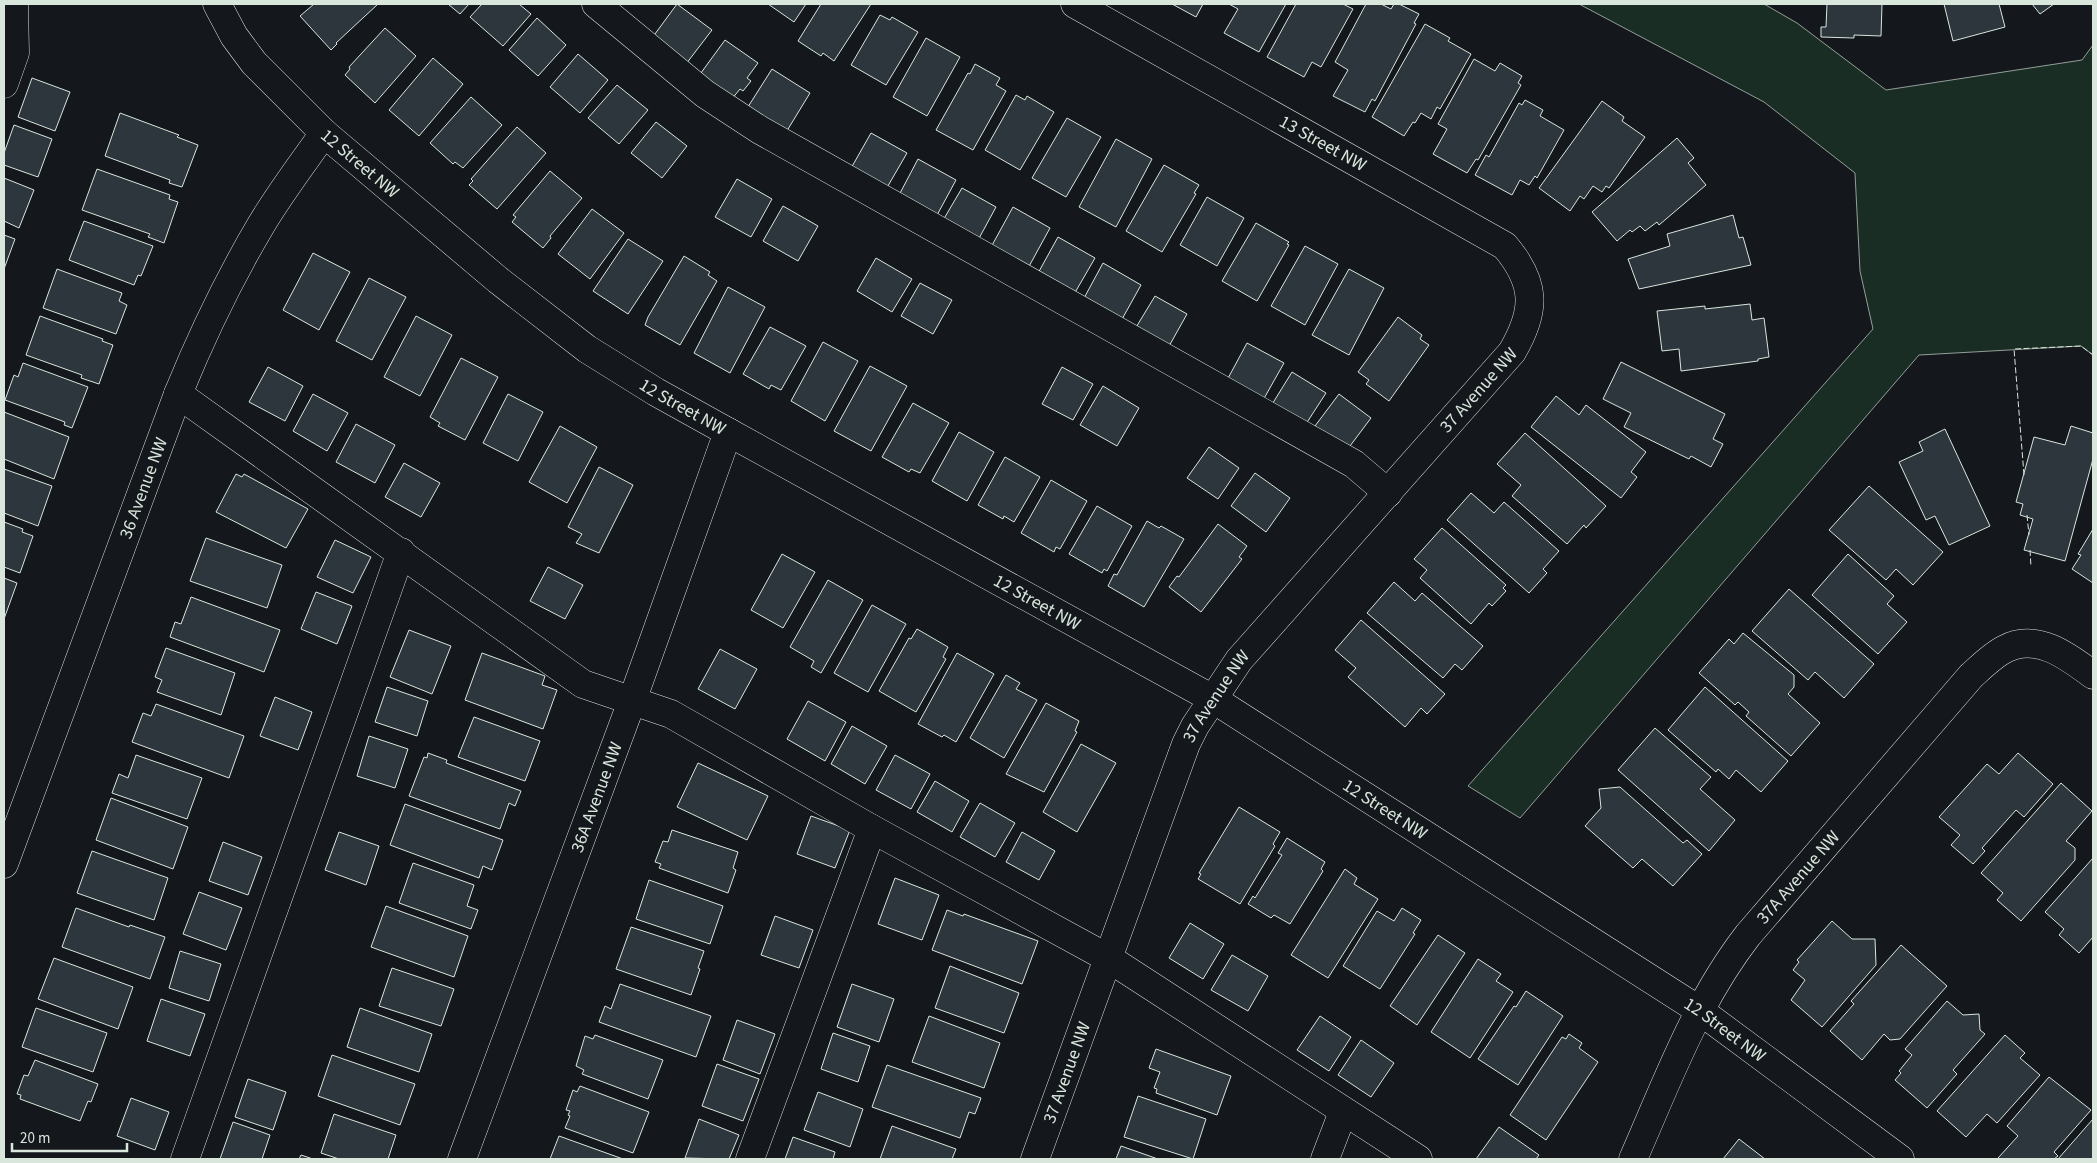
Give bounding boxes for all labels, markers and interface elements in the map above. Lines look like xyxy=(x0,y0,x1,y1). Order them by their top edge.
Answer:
street label: 13 Street NW xyxy=(1275,109,1371,178)
street label: 12 Street NW xyxy=(315,123,404,204)
street label: 37 Avenue NW xyxy=(1434,342,1523,438)
street label: 12 Street NW xyxy=(634,373,730,441)
street label: 36 Avenue NW xyxy=(113,434,174,542)
street label: 12 Street NW xyxy=(989,569,1085,637)
street label: 37 Avenue NW xyxy=(1177,644,1255,747)
street label: 36A Avenue NW xyxy=(565,738,629,856)
street label: 12 Street NW xyxy=(1338,773,1432,846)
street label: 37A Avenue NW xyxy=(1751,825,1846,930)
street label: 12 Street NW xyxy=(1679,992,1771,1068)
street label: 37 Avenue NW xyxy=(1037,1018,1097,1127)
scale bar xyxy=(12,1120,128,1152)
text: 20 m xyxy=(20,1128,50,1149)

